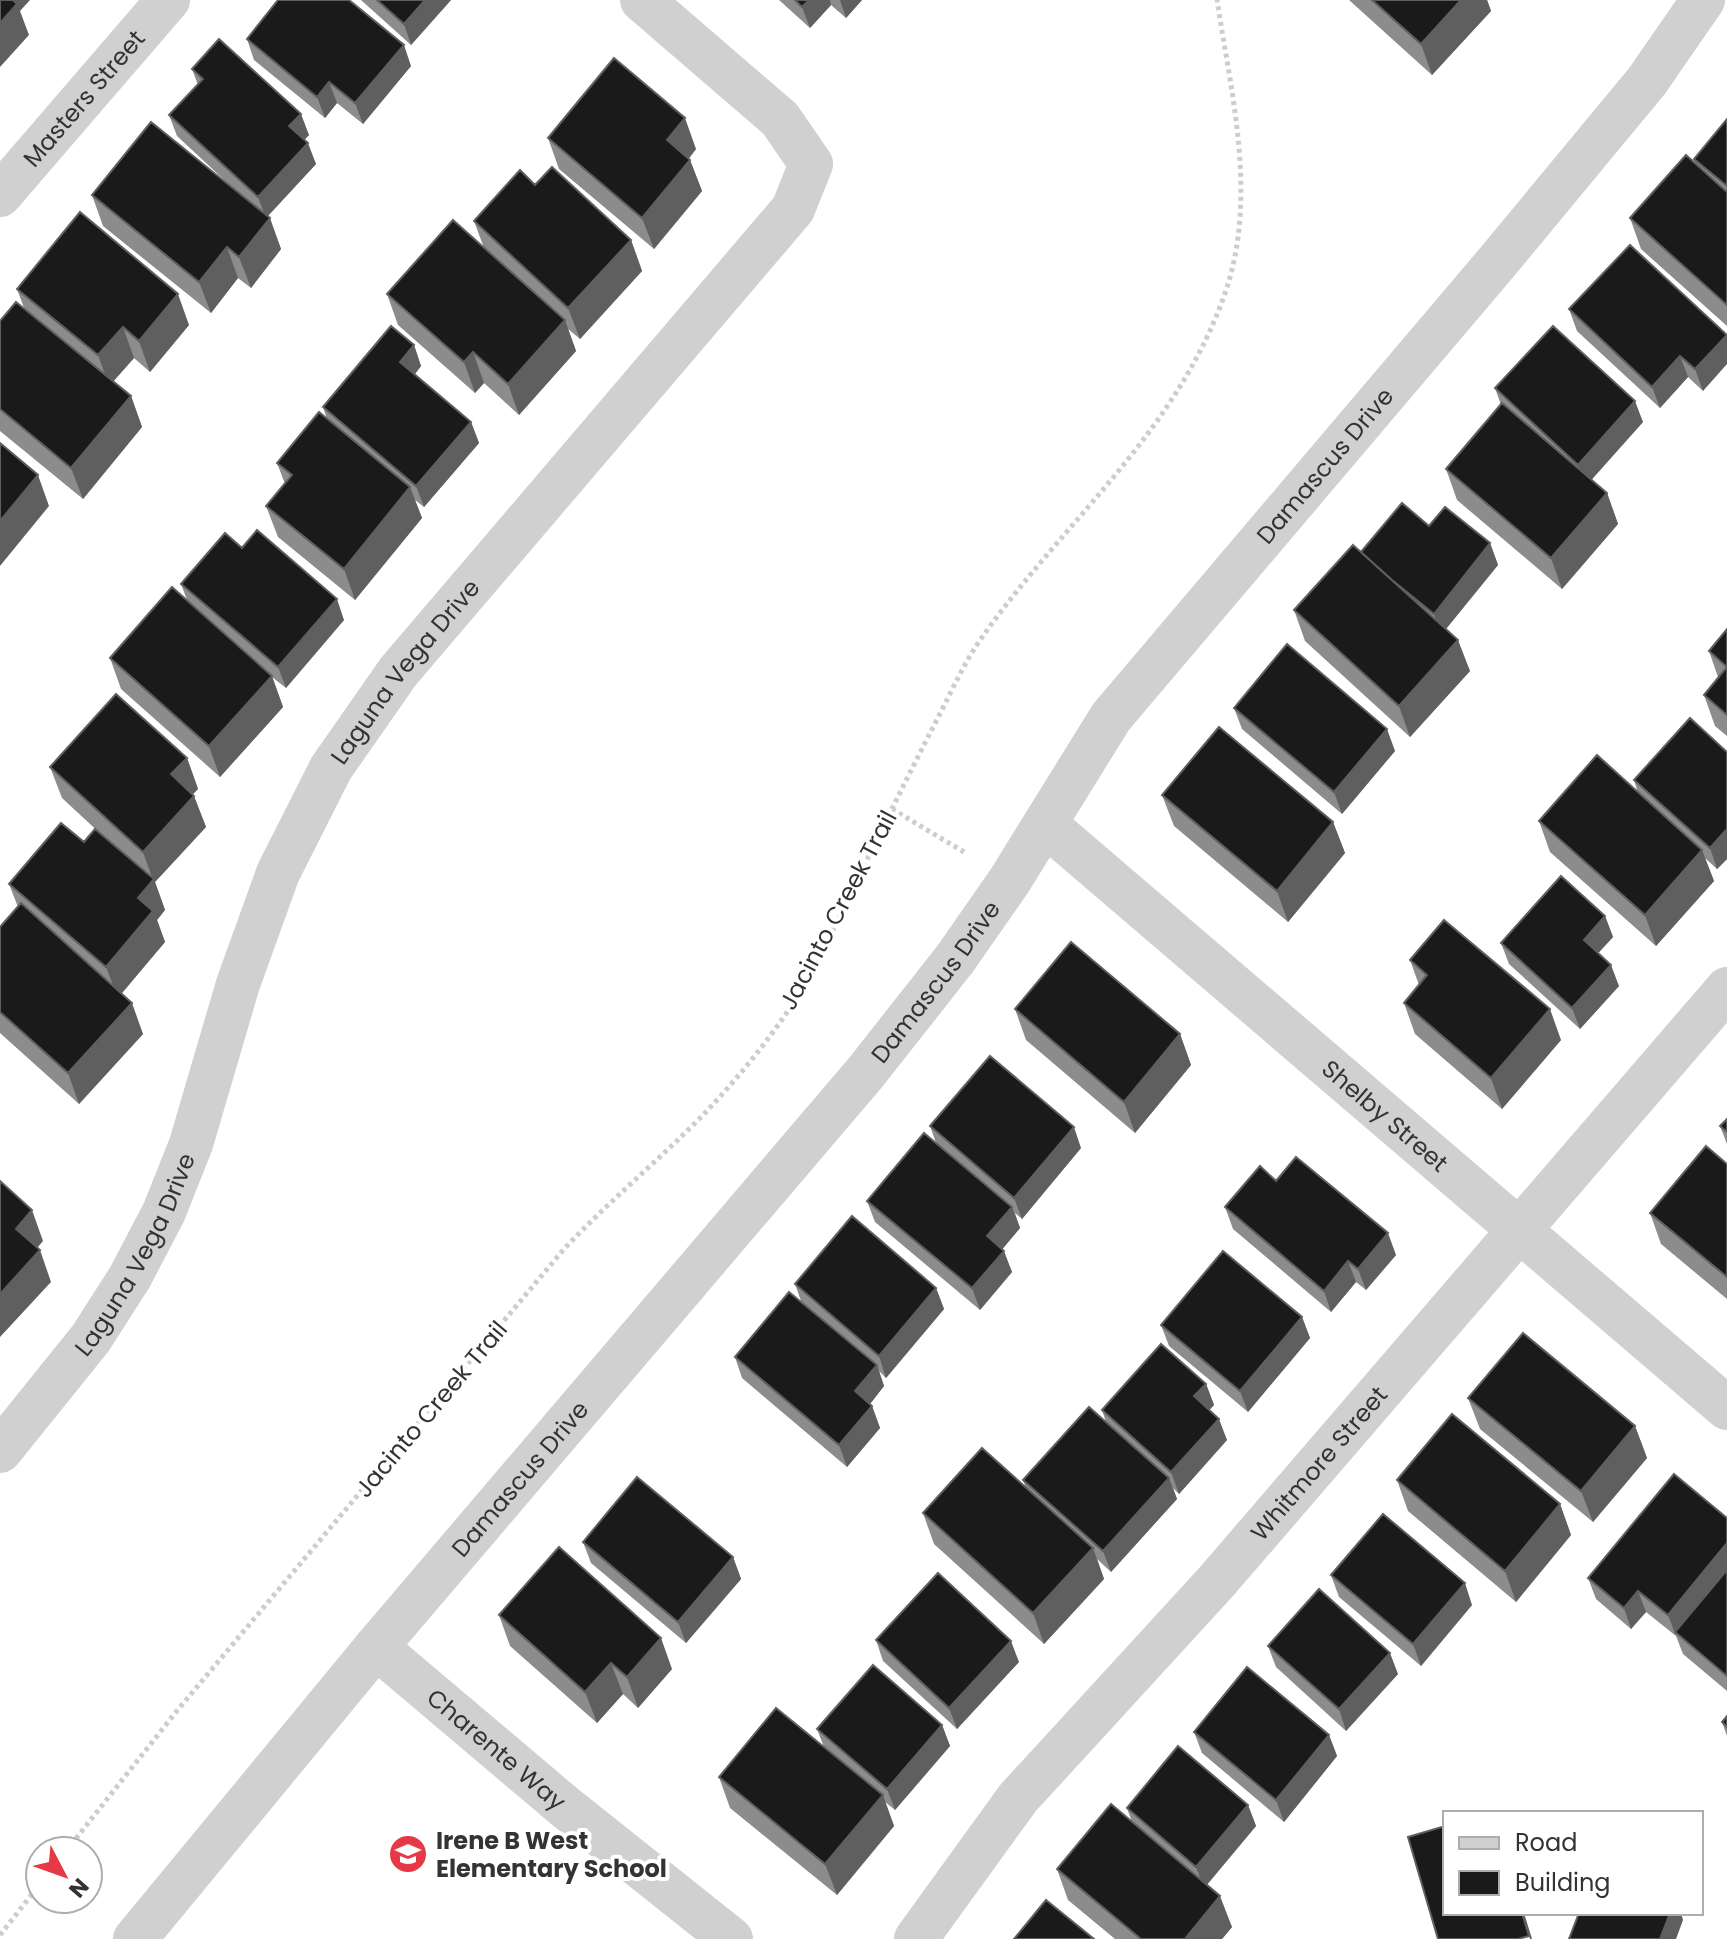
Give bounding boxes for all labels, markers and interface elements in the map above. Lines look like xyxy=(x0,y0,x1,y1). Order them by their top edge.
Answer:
street label: Masters Street xyxy=(15,22,152,174)
street label: Damascus Drive xyxy=(1249,380,1401,551)
street label: Laguna Vega Drive xyxy=(322,572,487,771)
street label: Jacinto Creek Trail xyxy=(771,805,905,1015)
street label: Damascus Drive xyxy=(863,894,1007,1070)
street label: Shelby Street xyxy=(1315,1052,1456,1179)
street label: Laguna Vega Drive xyxy=(67,1148,202,1363)
street label: Jacinto Creek Trail xyxy=(347,1314,515,1504)
street label: Whitmore Street xyxy=(1243,1379,1394,1547)
street label: Damascus Drive xyxy=(444,1393,596,1564)
street label: Charente Way xyxy=(420,1681,574,1818)
legend xyxy=(1443,1811,1703,1915)
place label: Irene B West Elementary School xyxy=(436,1824,667,1885)
text: Road xyxy=(1515,1826,1577,1859)
school or university icon: Irene B West Elementary School xyxy=(387,1833,429,1875)
north arrow xyxy=(24,1835,104,1915)
text: Building xyxy=(1515,1866,1611,1899)
text: N xyxy=(62,1871,96,1904)

